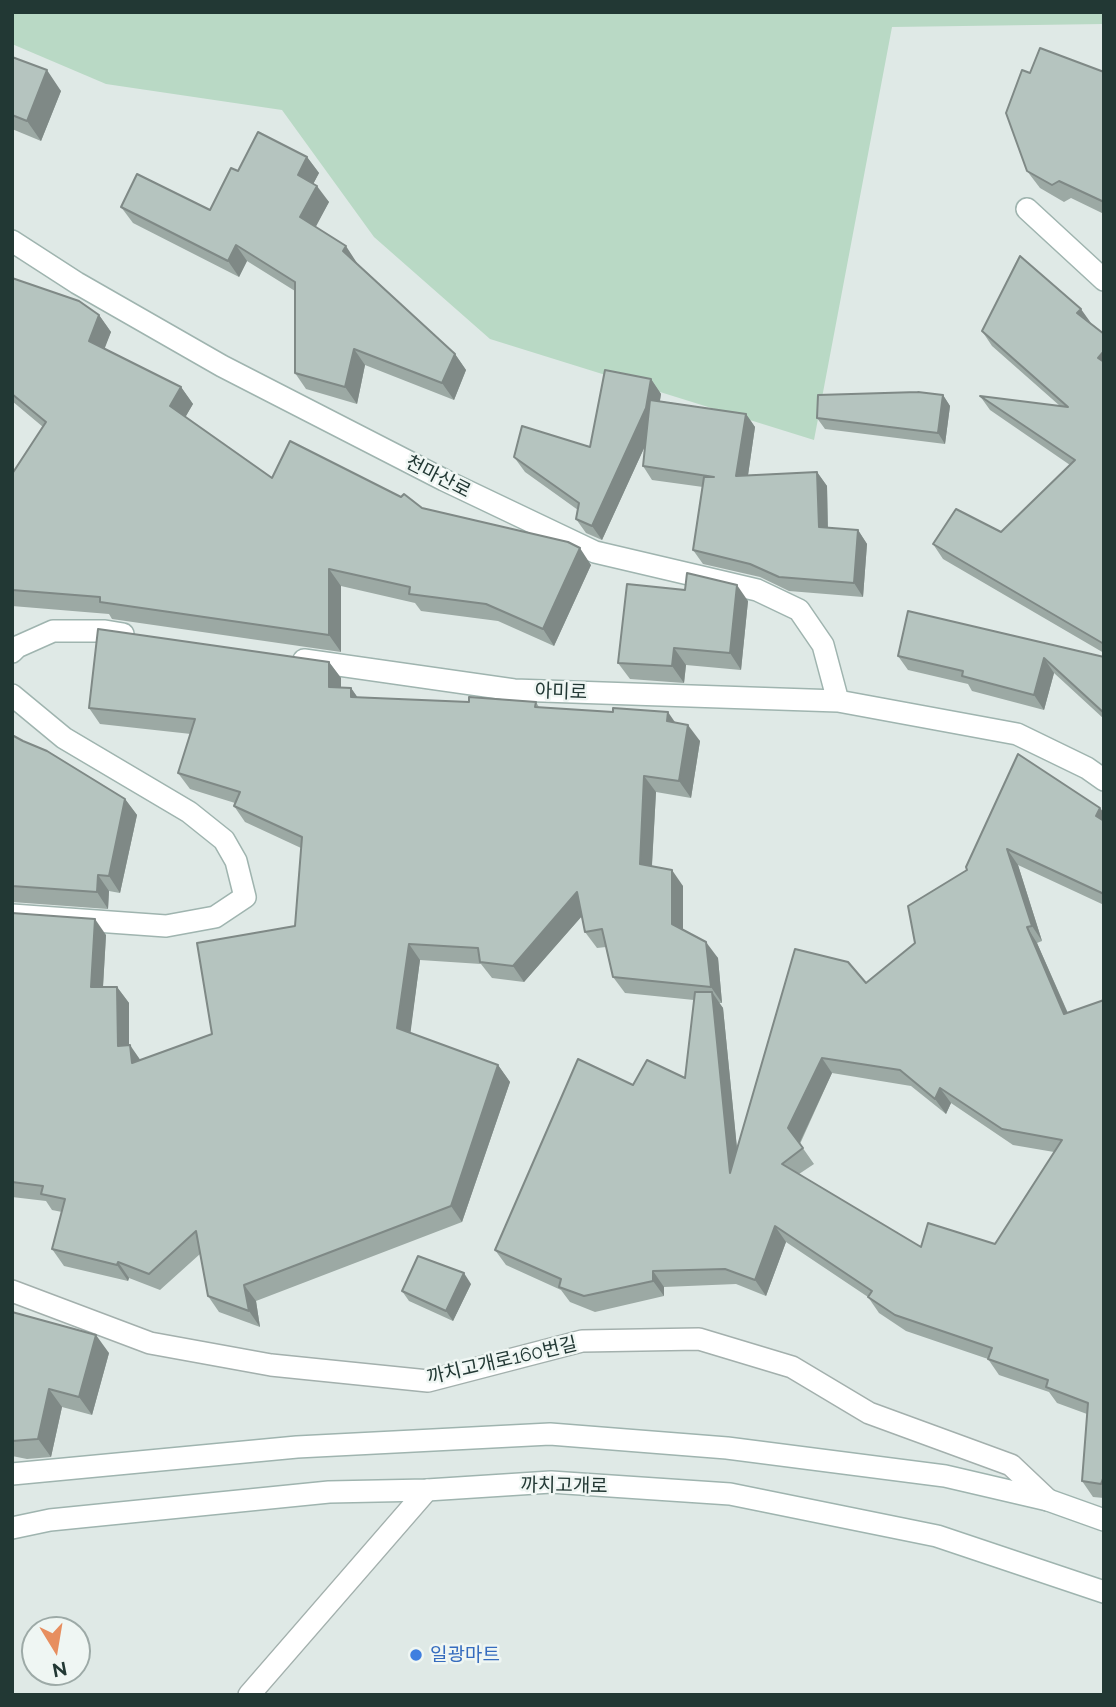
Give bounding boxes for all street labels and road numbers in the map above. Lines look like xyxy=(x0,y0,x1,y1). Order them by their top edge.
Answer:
street label: 천마산로 xyxy=(402,451,474,503)
street label: 아미로 xyxy=(534,680,588,704)
street label: 까치고개로160번길 xyxy=(425,1333,579,1389)
street label: 까치고개로 xyxy=(520,1474,608,1498)

